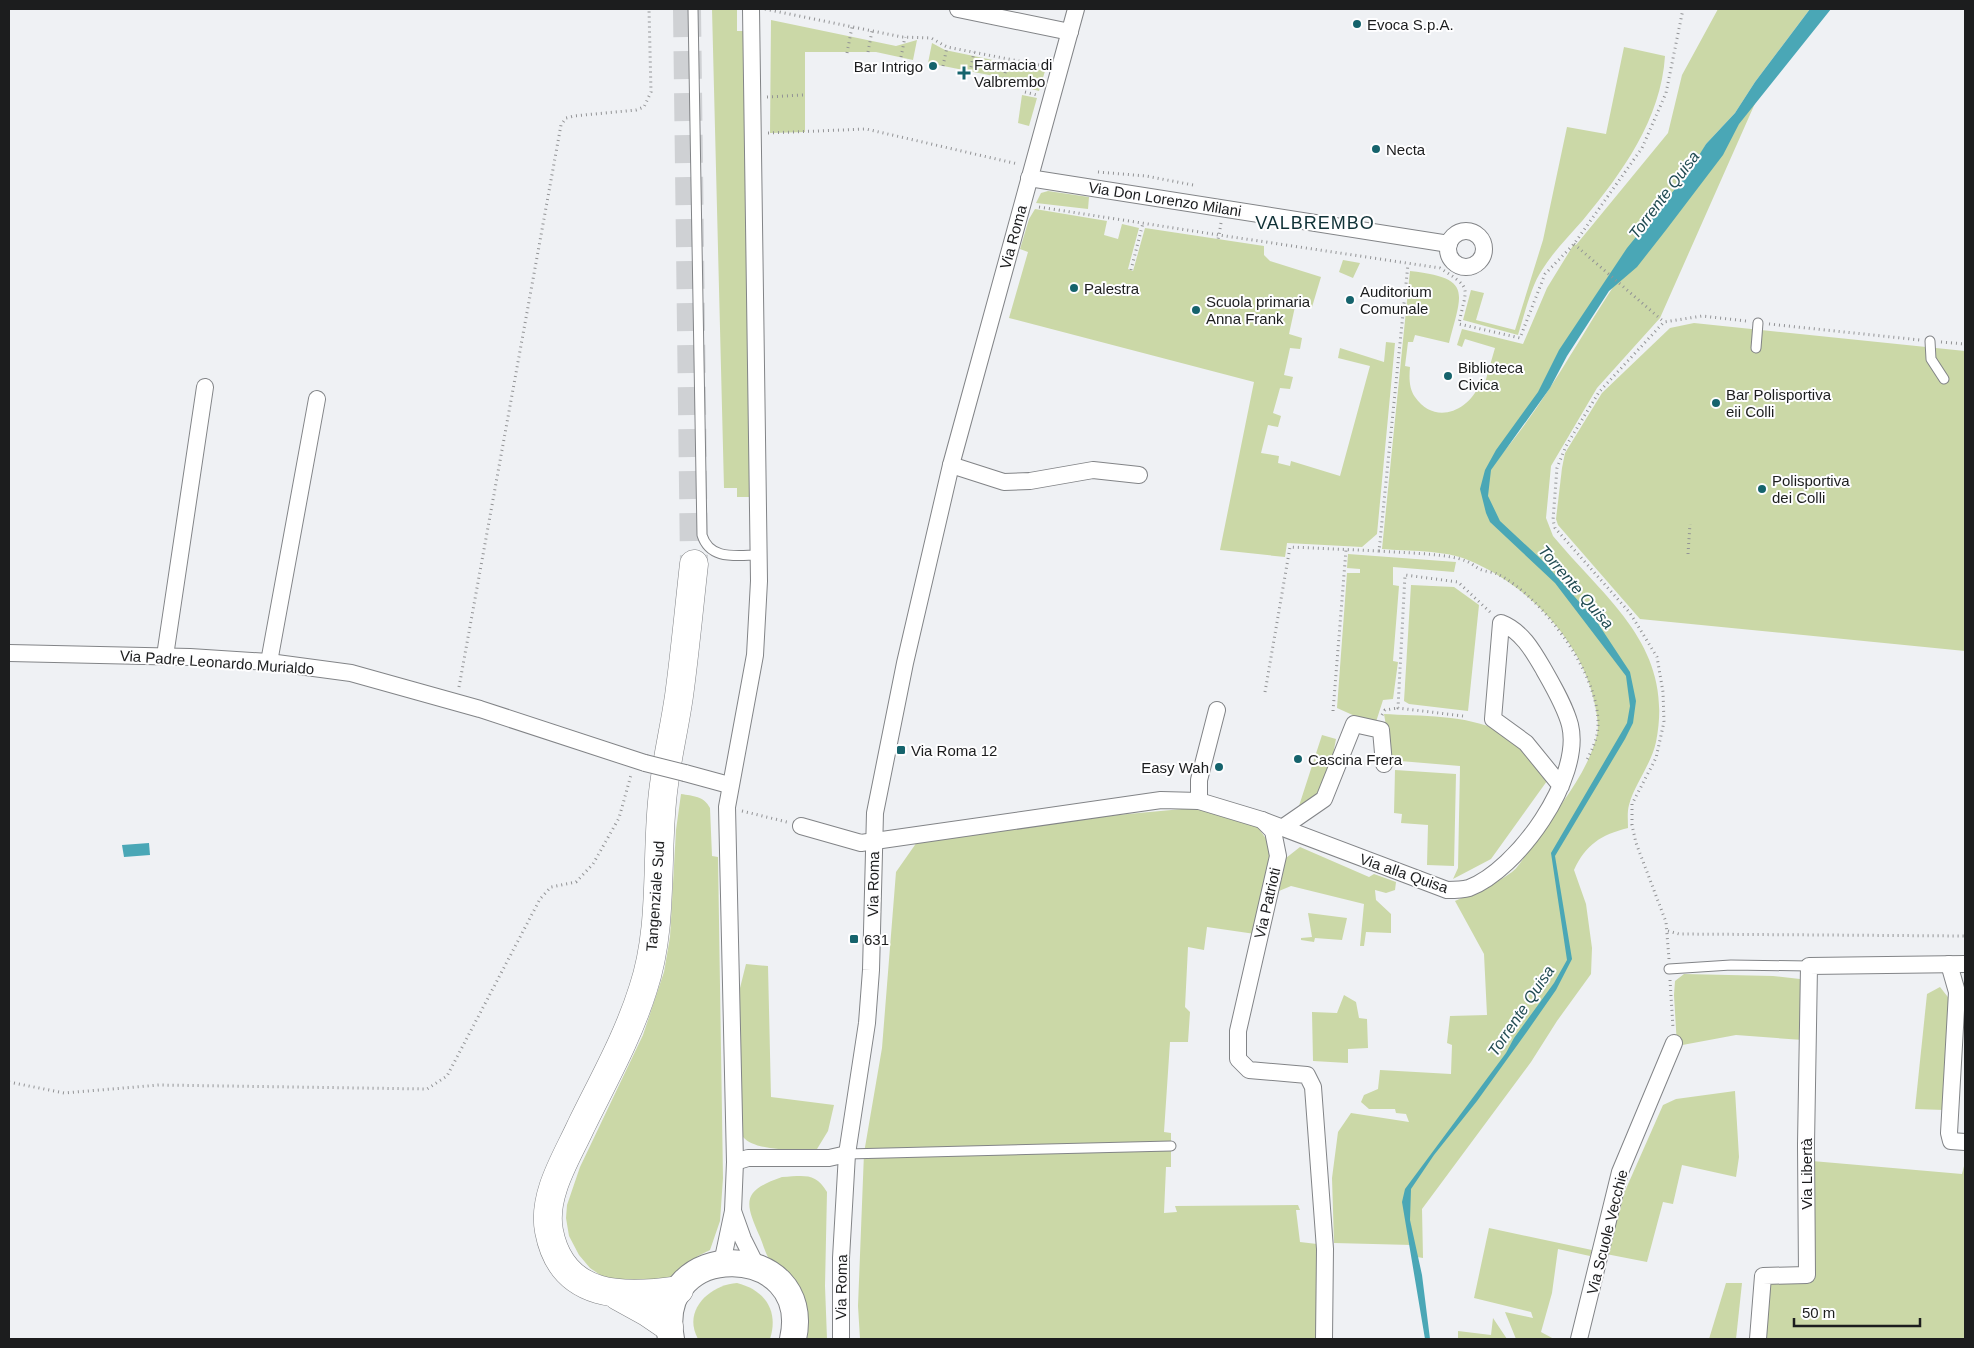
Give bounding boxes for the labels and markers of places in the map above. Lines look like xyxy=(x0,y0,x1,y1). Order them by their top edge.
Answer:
place label: Evoca S.p.A. xyxy=(1367,16,1454,33)
marker: Evoca S.p.A. xyxy=(1351,18,1363,30)
place label: Farmacia di Valbrembo xyxy=(974,56,1052,90)
place label: Bar Intrigo xyxy=(854,58,923,75)
marker: Bar Intrigo xyxy=(927,60,939,72)
marker: Farmacia di Valbrembo xyxy=(958,67,970,79)
place label: Necta xyxy=(1386,141,1426,158)
marker: Necta xyxy=(1370,143,1382,155)
place label: Palestra xyxy=(1084,280,1140,297)
marker: Palestra xyxy=(1068,282,1080,294)
place label: Auditorium Comunale xyxy=(1360,283,1432,317)
place label: Scuola primaria Anna Frank xyxy=(1206,293,1311,327)
marker: Auditorium Comunale xyxy=(1344,294,1356,306)
marker: Scuola primaria Anna Frank xyxy=(1190,304,1202,316)
place label: Biblioteca Civica xyxy=(1458,359,1524,393)
marker: Biblioteca Civica xyxy=(1442,370,1454,382)
place label: Bar Polisportiva eii Colli xyxy=(1726,386,1832,420)
marker: Bar Polisportiva eii Colli xyxy=(1710,397,1722,409)
place label: Polisportiva dei Colli xyxy=(1772,472,1850,506)
marker: Polisportiva dei Colli xyxy=(1756,483,1768,495)
place label: Via Roma 12 xyxy=(911,742,997,759)
marker: Via Roma 12 xyxy=(895,744,907,756)
place label: Cascina Frera xyxy=(1308,751,1403,768)
marker: Cascina Frera xyxy=(1292,753,1304,765)
place label: Easy Wah xyxy=(1141,759,1209,776)
marker: Easy Wah xyxy=(1213,761,1225,773)
place label: 631 xyxy=(864,931,889,948)
marker: 631 xyxy=(848,933,860,945)

